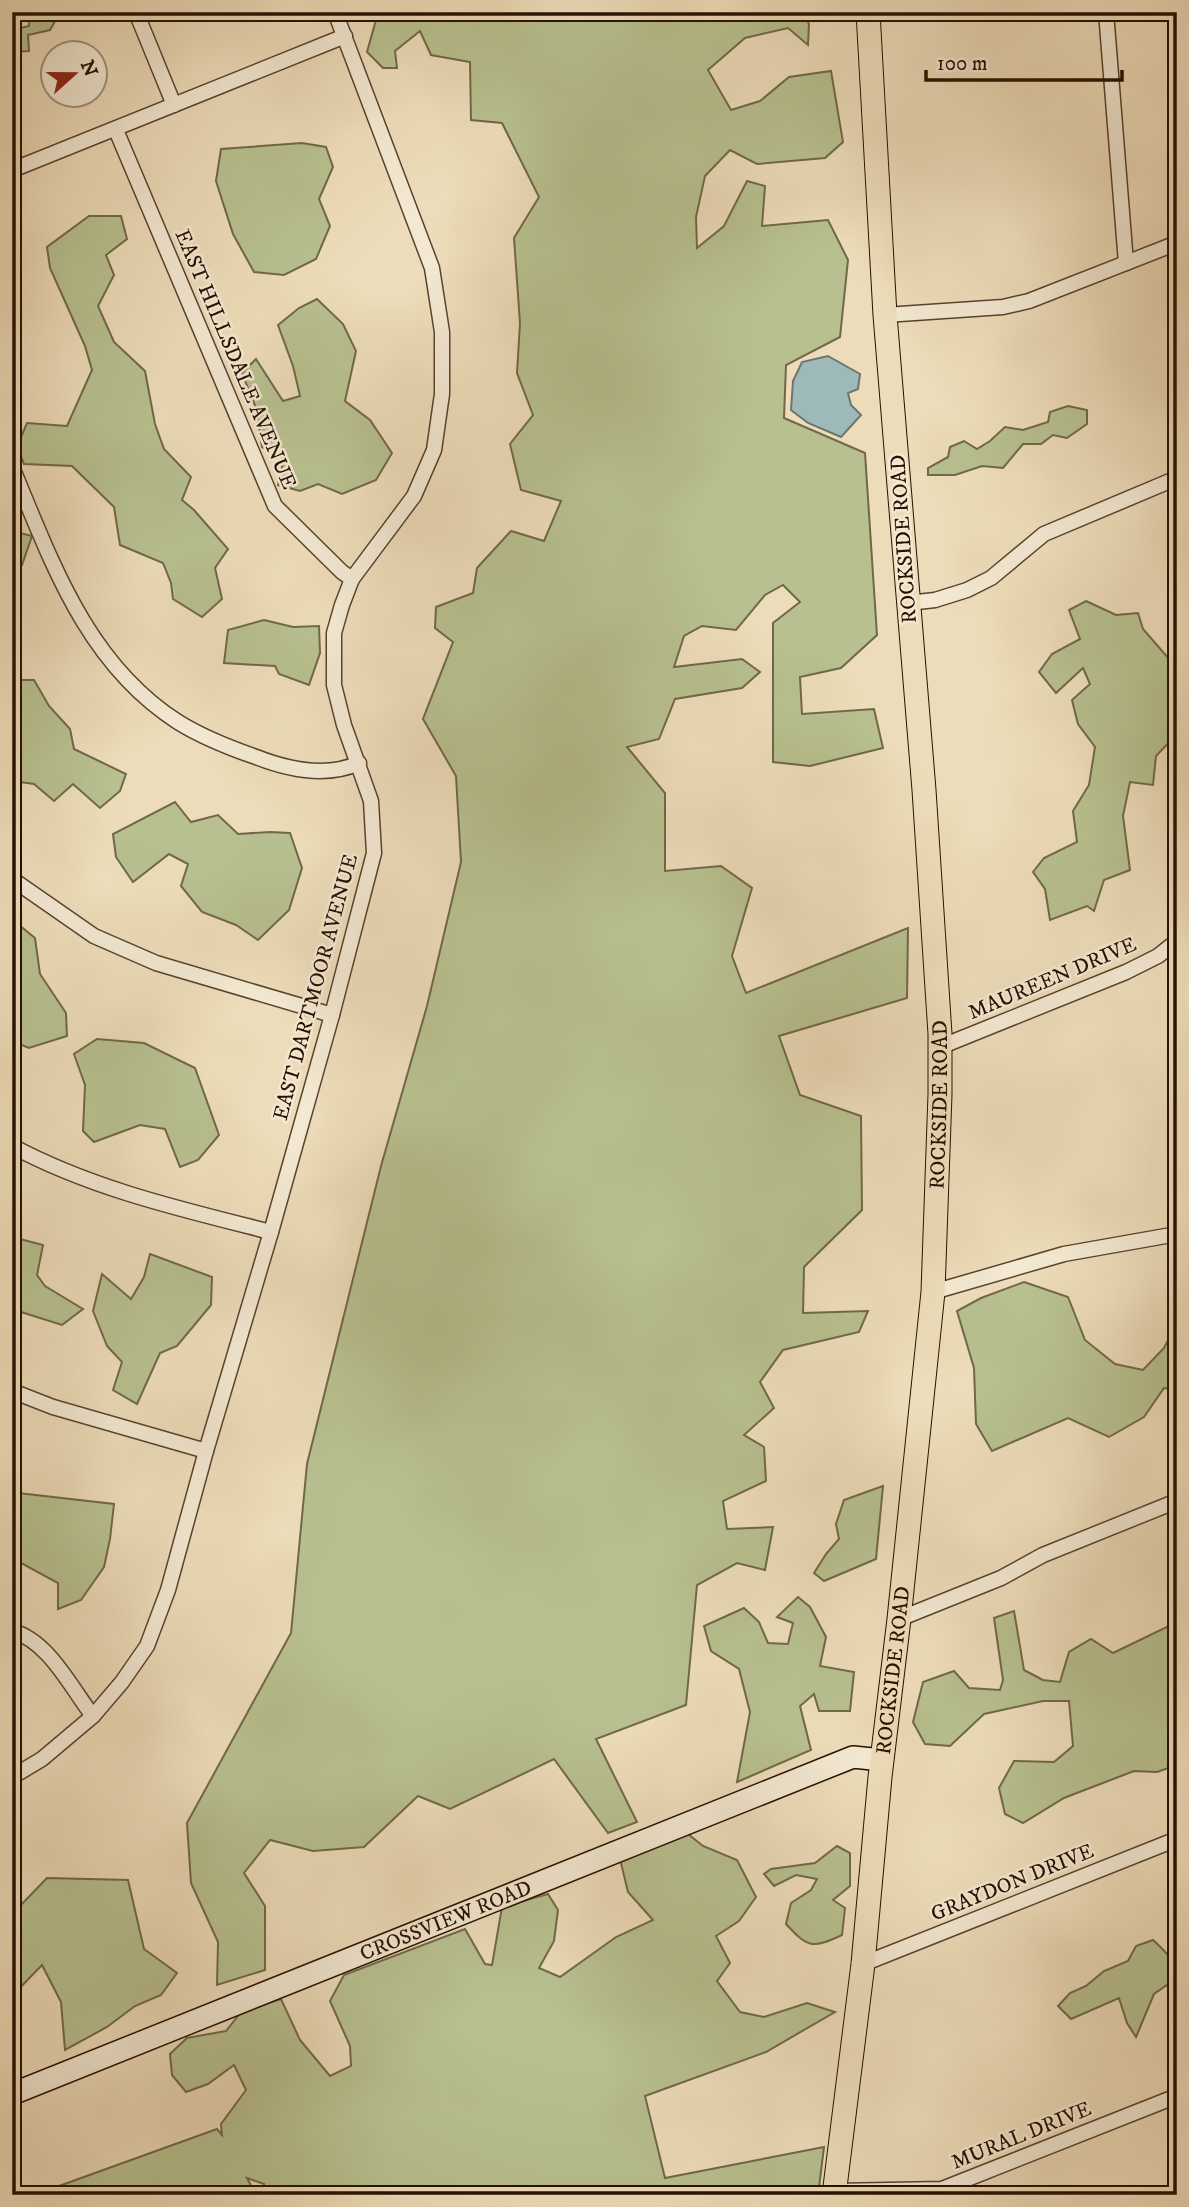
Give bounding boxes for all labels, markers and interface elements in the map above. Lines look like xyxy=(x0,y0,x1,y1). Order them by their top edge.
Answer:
north arrow xyxy=(38,38,108,108)
scale bar xyxy=(926,38,1122,82)
text: 100 m xyxy=(937,51,988,77)
text: N xyxy=(75,57,102,80)
street label: EAST HILLSDALE AVENUE xyxy=(168,226,302,493)
street label: ROCKSIDE ROAD xyxy=(885,454,923,624)
street label: EAST DARTMOOR AVENUE xyxy=(268,851,364,1123)
street label: MAUREEN DRIVE xyxy=(964,932,1140,1026)
street label: ROCKSIDE ROAD xyxy=(925,1019,954,1190)
street label: ROCKSIDE ROAD xyxy=(871,1585,916,1756)
street label: GRAYDON DRIVE xyxy=(927,1838,1098,1927)
street label: CROSSVIEW ROAD xyxy=(356,1875,536,1967)
street label: MURAL DRIVE xyxy=(948,2096,1095,2176)

